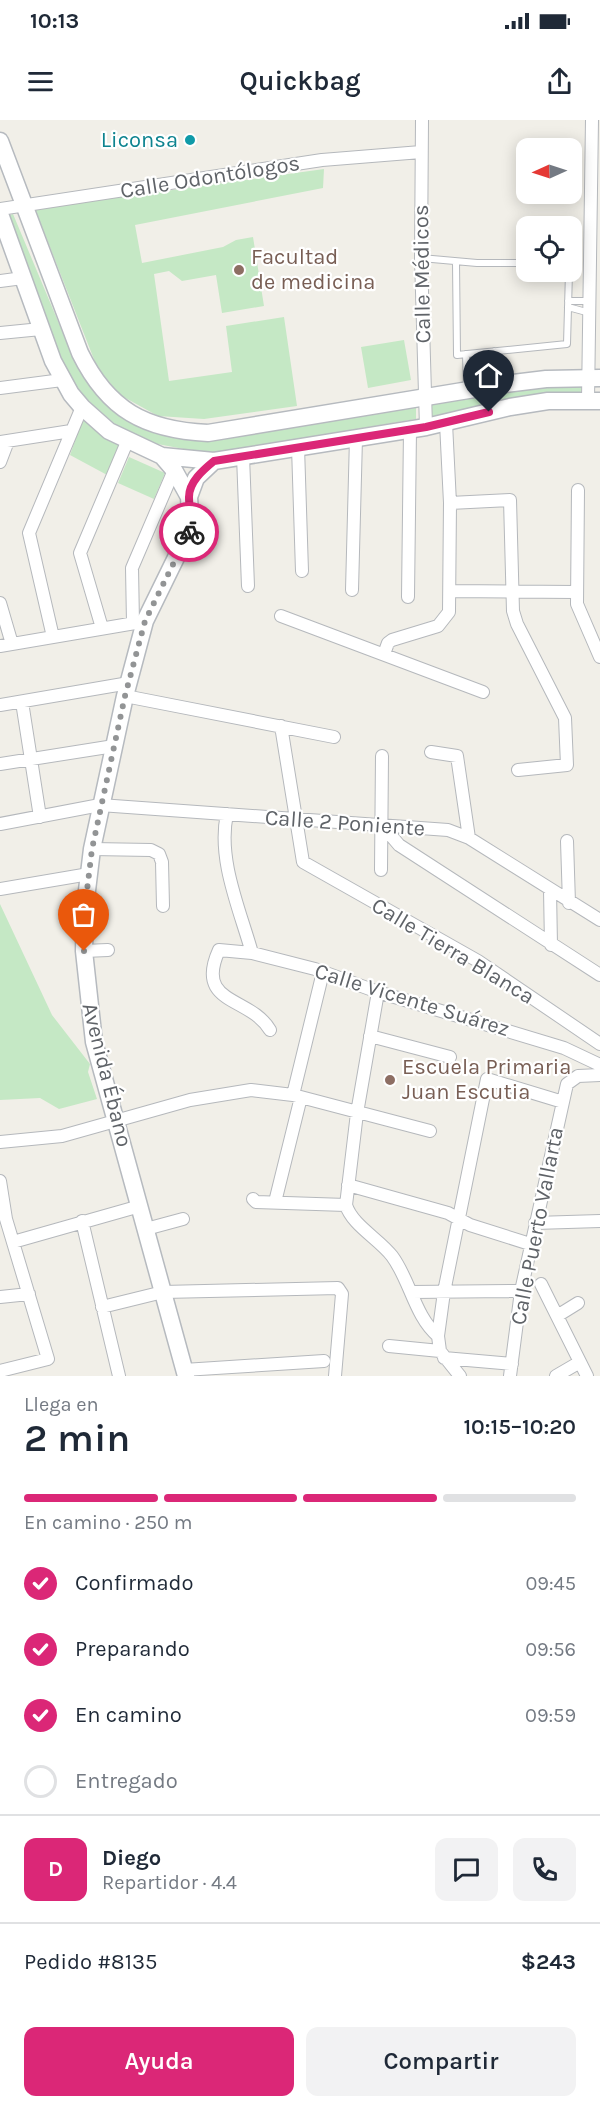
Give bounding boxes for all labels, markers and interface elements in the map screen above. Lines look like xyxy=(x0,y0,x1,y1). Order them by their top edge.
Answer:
text: 10:13 xyxy=(30,8,79,34)
icon: menu xyxy=(24,65,57,98)
text: Quickbag xyxy=(239,65,361,97)
icon: share xyxy=(543,65,576,98)
place label: Liconsa xyxy=(101,127,178,153)
marker: Liconsa xyxy=(183,133,197,147)
north arrow xyxy=(516,138,582,204)
map controls xyxy=(516,138,582,282)
street label: Calle Odontólogos xyxy=(118,150,302,204)
street label: Calle Médicos xyxy=(408,204,436,344)
button: locate xyxy=(516,216,582,282)
place label: Facultad de medicina xyxy=(251,244,375,295)
marker: Facultad de medicina xyxy=(232,263,246,277)
pin xyxy=(463,350,514,412)
icon: home xyxy=(472,359,505,392)
courier xyxy=(159,502,219,562)
icon: bike xyxy=(173,516,206,549)
street label: Calle 2 Poniente xyxy=(264,804,426,842)
pin xyxy=(58,889,109,951)
street label: Calle Tierra Blanca xyxy=(367,892,539,1010)
icon: bag xyxy=(67,898,100,931)
street label: Calle Vicente Suárez xyxy=(311,958,513,1042)
street label: Avenida Ébano xyxy=(77,1000,138,1150)
place label: Escuela Primaria Juan Escutia xyxy=(402,1054,571,1105)
marker: Escuela Primaria Juan Escutia xyxy=(383,1073,397,1087)
street label: Calle Puerto Vallarta xyxy=(505,1125,569,1327)
text: Llega en xyxy=(24,1393,99,1416)
text: 10:15–10:20 xyxy=(463,1414,576,1440)
text: 2 min xyxy=(24,1415,130,1461)
text: En camino · 250 m xyxy=(24,1511,192,1534)
icon: check xyxy=(24,1567,57,1600)
text: Confirmado xyxy=(75,1570,194,1596)
text: 09:45 xyxy=(525,1572,576,1595)
icon: check xyxy=(24,1633,57,1666)
text: Preparando xyxy=(75,1636,190,1662)
text: 09:56 xyxy=(525,1638,576,1661)
icon: check xyxy=(24,1699,57,1732)
text: En camino xyxy=(75,1702,182,1728)
text: 09:59 xyxy=(525,1704,576,1727)
text: Entregado xyxy=(75,1768,178,1794)
button: chat xyxy=(435,1838,498,1901)
button: phone xyxy=(513,1838,576,1901)
text: Diego xyxy=(102,1845,161,1871)
text: D xyxy=(48,1856,63,1882)
text: Repartidor · 4.4 xyxy=(102,1871,237,1894)
text: Pedido #8135 xyxy=(24,1949,157,1975)
text: $243 xyxy=(521,1949,576,1975)
button: Ayuda xyxy=(24,2027,294,2096)
button: Compartir xyxy=(306,2027,576,2096)

